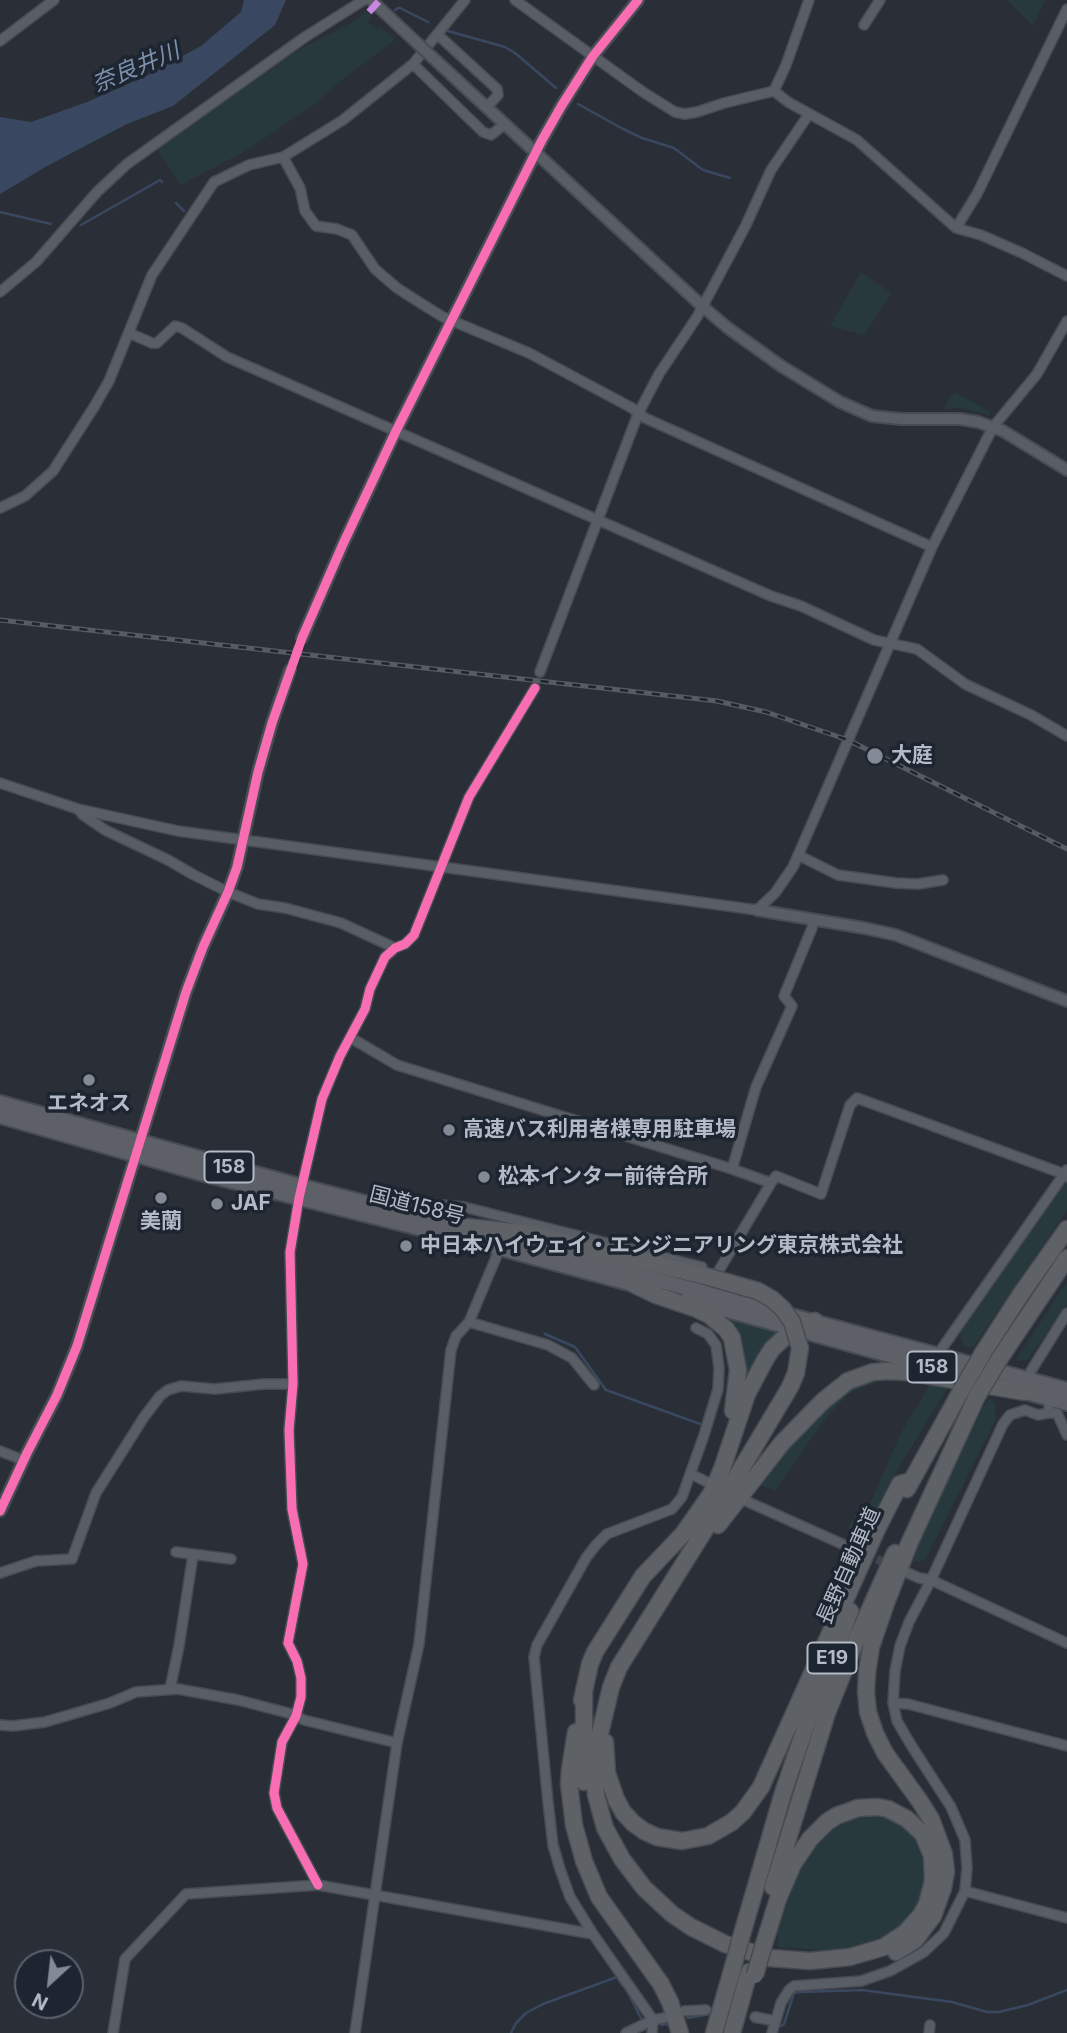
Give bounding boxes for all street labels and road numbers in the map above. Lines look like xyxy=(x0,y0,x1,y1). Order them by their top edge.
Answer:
road number: 158 xyxy=(204,1152,254,1182)
street label: 国道158号 xyxy=(367,1182,467,1230)
road number: 158 xyxy=(908,1352,956,1382)
street label: 長野自動車道 xyxy=(812,1503,886,1629)
road number: E19 xyxy=(808,1642,856,1674)

